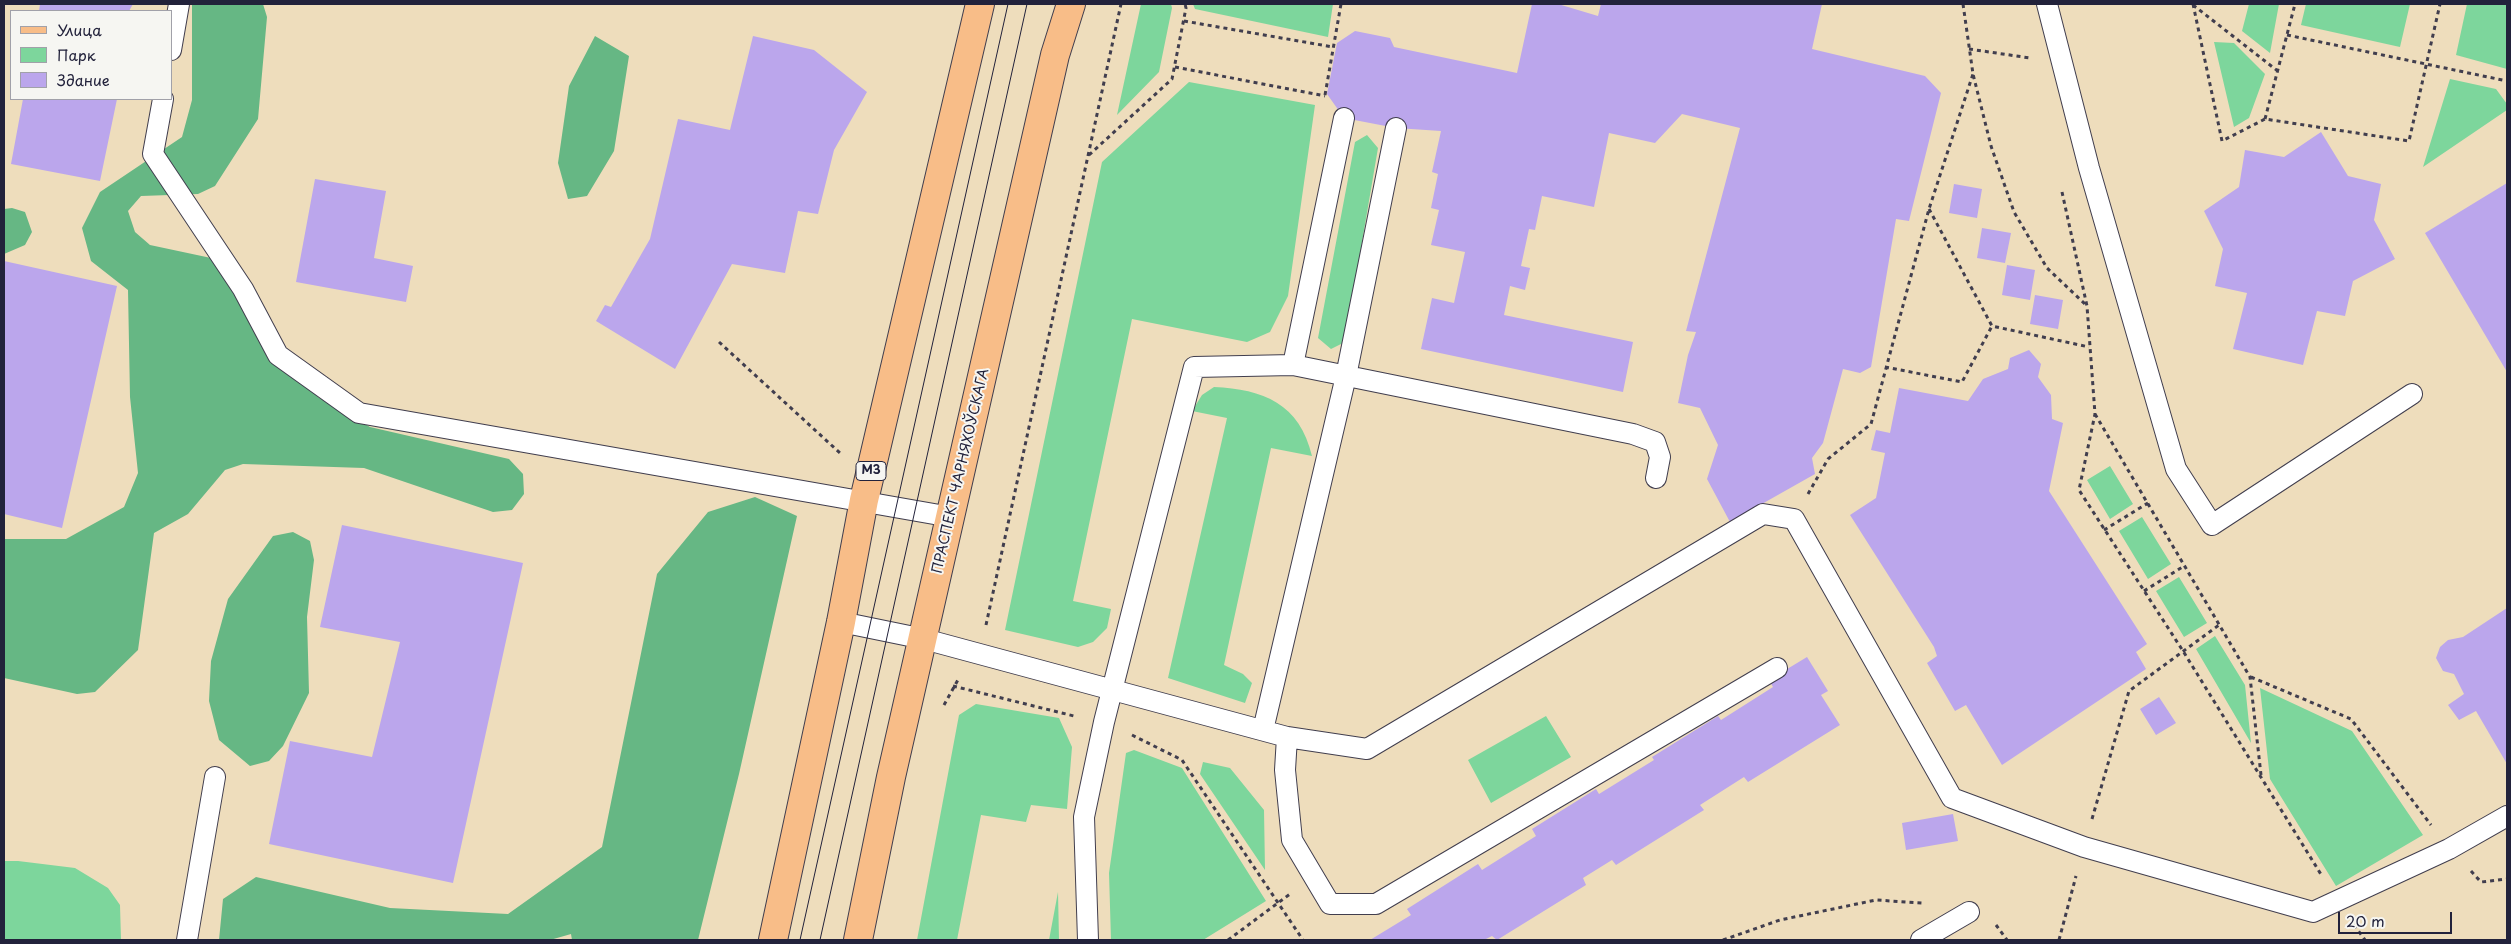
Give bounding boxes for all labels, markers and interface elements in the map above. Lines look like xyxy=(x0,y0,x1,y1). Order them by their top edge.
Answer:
legend xyxy=(10,10,172,100)
text: Улица xyxy=(57,18,102,41)
text: Парк xyxy=(57,43,96,66)
text: Здание xyxy=(57,68,110,91)
street label: ПРАСПЕКТ ЧАРНЯХОЎСКАГА xyxy=(929,367,993,575)
road number: М3 xyxy=(856,462,886,481)
scale bar xyxy=(2341,902,2455,934)
text: 20 m xyxy=(2346,909,2385,932)

